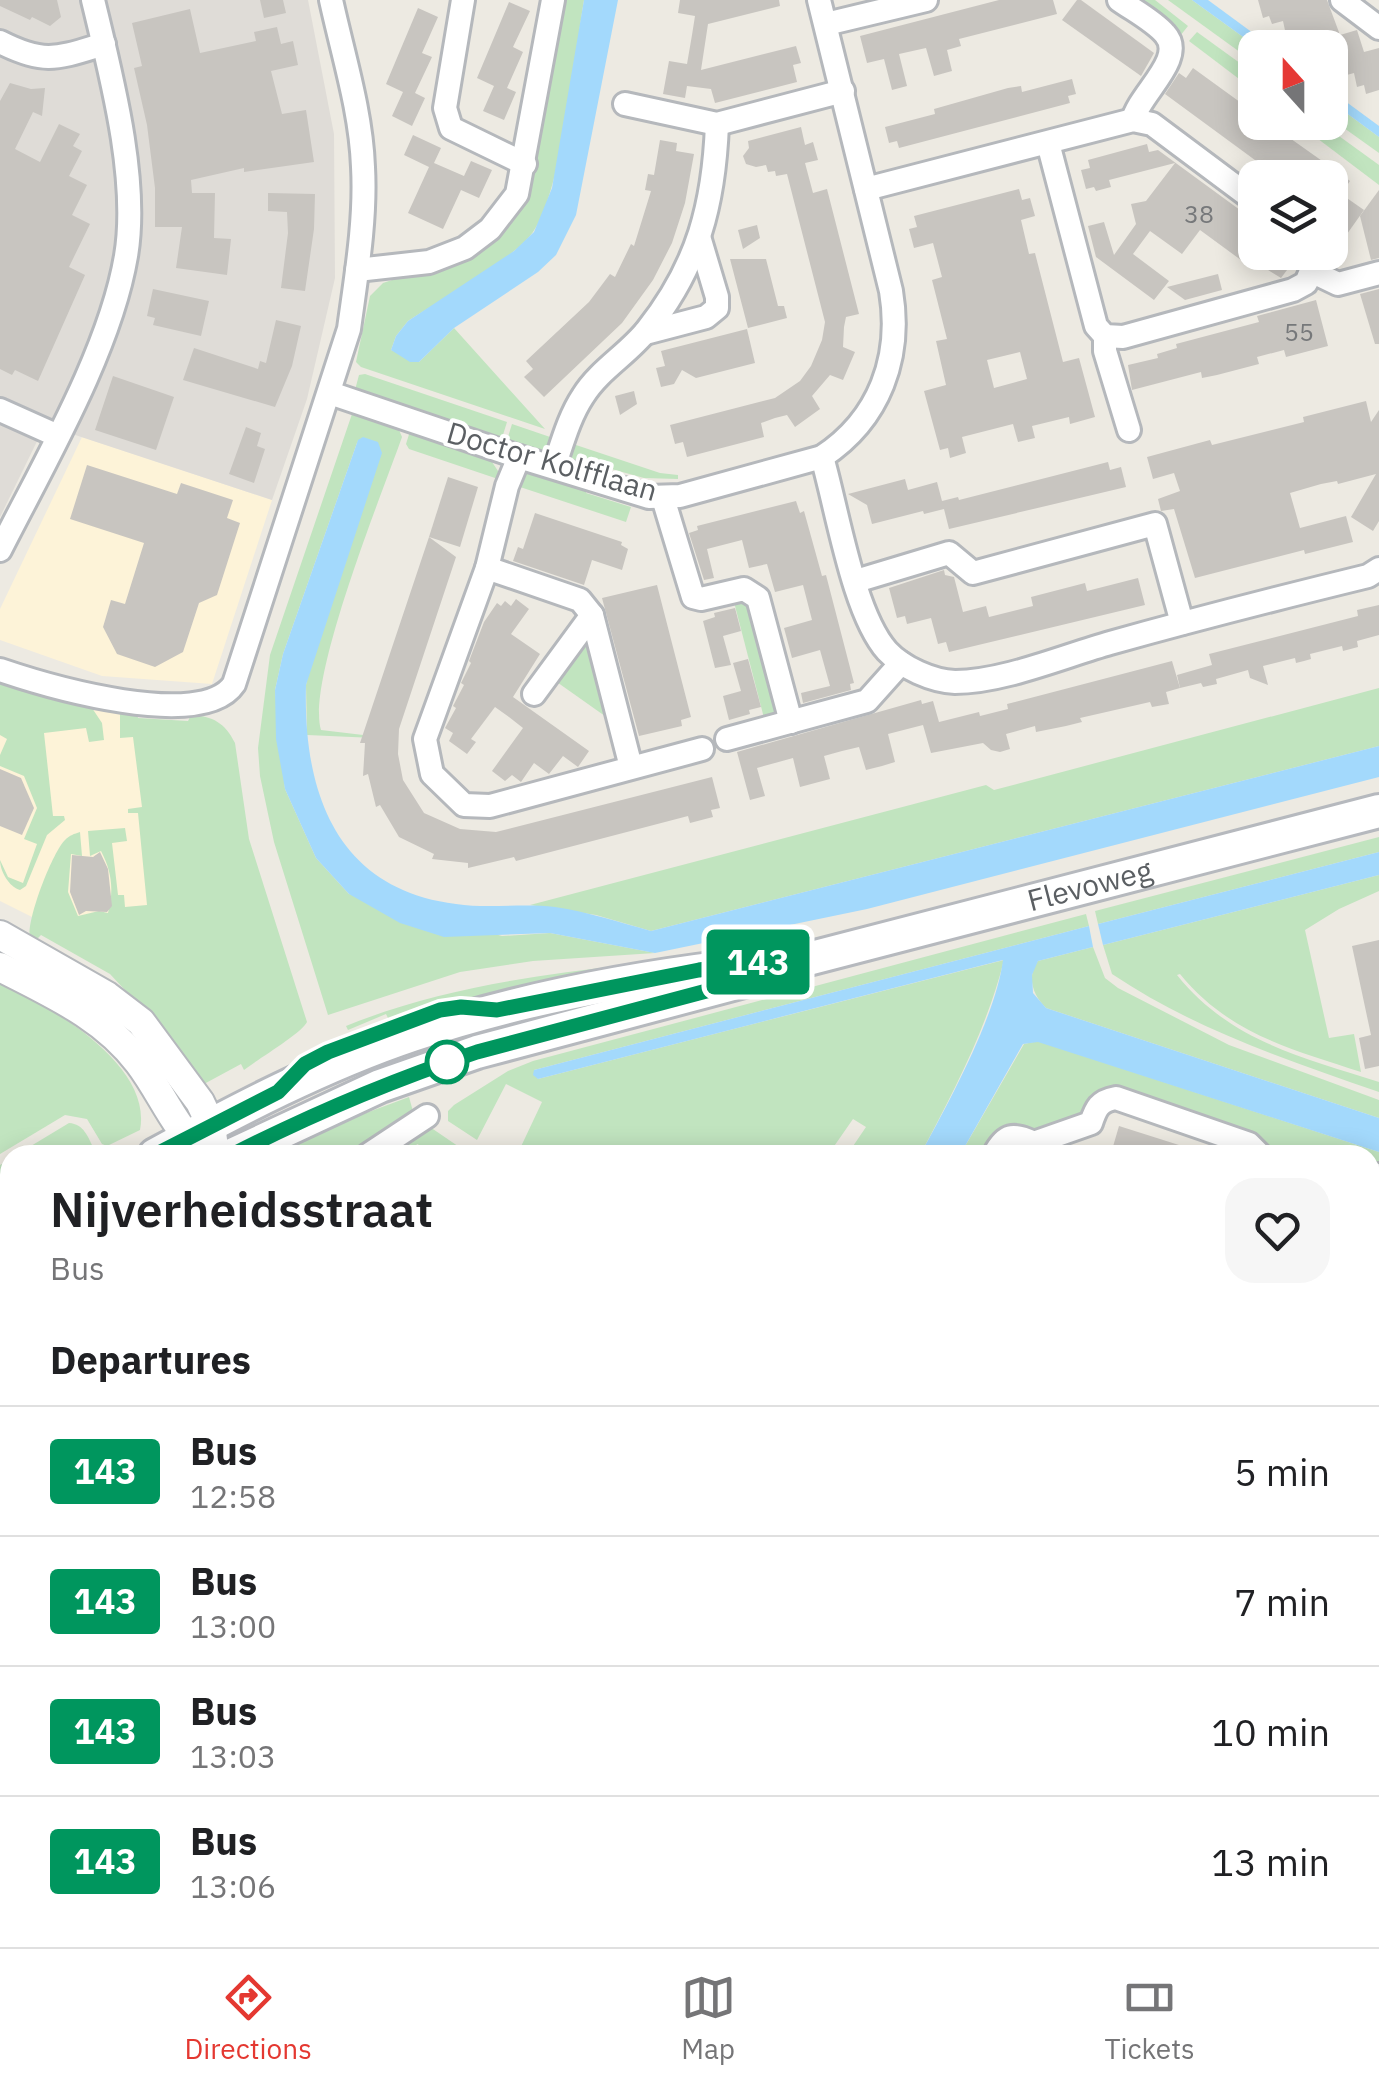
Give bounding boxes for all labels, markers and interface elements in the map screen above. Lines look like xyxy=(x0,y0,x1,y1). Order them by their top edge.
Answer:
north arrow xyxy=(1238,30,1348,140)
map controls xyxy=(1238,30,1348,270)
button: layers xyxy=(1238,160,1348,270)
house number: 38 xyxy=(1184,197,1214,230)
house number: 55 xyxy=(1284,315,1314,348)
street label: Doctor Kolfflaan xyxy=(443,412,662,509)
street label: Flevoweg xyxy=(1023,850,1156,919)
line badge: 143 xyxy=(700,930,816,994)
text: 143 xyxy=(726,939,790,985)
unlabelled marker xyxy=(426,1041,468,1083)
text: Nijverheidsstraat xyxy=(50,1178,433,1240)
button: heart xyxy=(1225,1178,1330,1283)
text: Bus xyxy=(50,1247,105,1289)
text: Departures xyxy=(50,1335,251,1384)
text: Bus xyxy=(190,1426,257,1475)
text: 5 min xyxy=(1234,1447,1330,1496)
text: 143 xyxy=(73,1448,137,1494)
text: 12:58 xyxy=(190,1475,276,1517)
text: Bus xyxy=(190,1556,257,1605)
text: 7 min xyxy=(1234,1577,1330,1626)
text: 143 xyxy=(73,1578,137,1624)
text: 13:00 xyxy=(190,1605,276,1647)
text: Bus xyxy=(190,1686,257,1735)
text: 10 min xyxy=(1211,1707,1330,1756)
text: 143 xyxy=(73,1708,137,1754)
text: 13:03 xyxy=(190,1735,276,1777)
text: Bus xyxy=(190,1816,257,1865)
text: 13 min xyxy=(1211,1837,1330,1886)
text: 143 xyxy=(73,1838,137,1884)
text: 13:06 xyxy=(190,1865,276,1907)
tab: Directions xyxy=(184,1970,312,2067)
tab: Map xyxy=(681,1970,736,2067)
tab: Tickets xyxy=(1104,1970,1195,2067)

